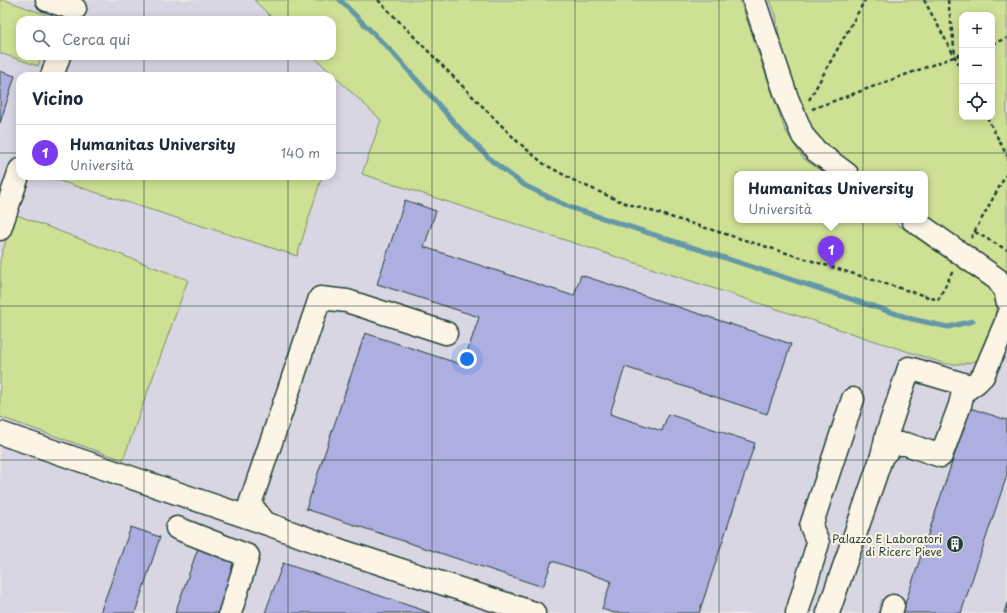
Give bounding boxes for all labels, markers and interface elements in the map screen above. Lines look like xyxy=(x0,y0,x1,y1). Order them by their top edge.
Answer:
map controls xyxy=(959,12,995,120)
button: + xyxy=(959,12,995,48)
search box xyxy=(16,16,336,60)
icon: search xyxy=(30,27,52,49)
text: Cerca qui xyxy=(62,27,130,50)
button: − xyxy=(959,48,995,84)
button: locate xyxy=(959,84,995,120)
text: Vicino xyxy=(32,85,83,111)
text: Humanitas University xyxy=(70,132,236,155)
text: 1 xyxy=(42,143,48,162)
text: 140 m xyxy=(281,143,320,162)
text: Università xyxy=(70,155,134,174)
popup xyxy=(734,171,928,223)
text: Humanitas University xyxy=(748,176,914,199)
text: Università xyxy=(748,199,812,218)
pin: 1 xyxy=(818,236,844,269)
your location xyxy=(457,349,477,369)
place label: Palazzo E Laboratori di Ricerc Pieve xyxy=(832,530,942,560)
building icon: Palazzo E Laboratori di Ricerc Pieve xyxy=(945,534,965,554)

